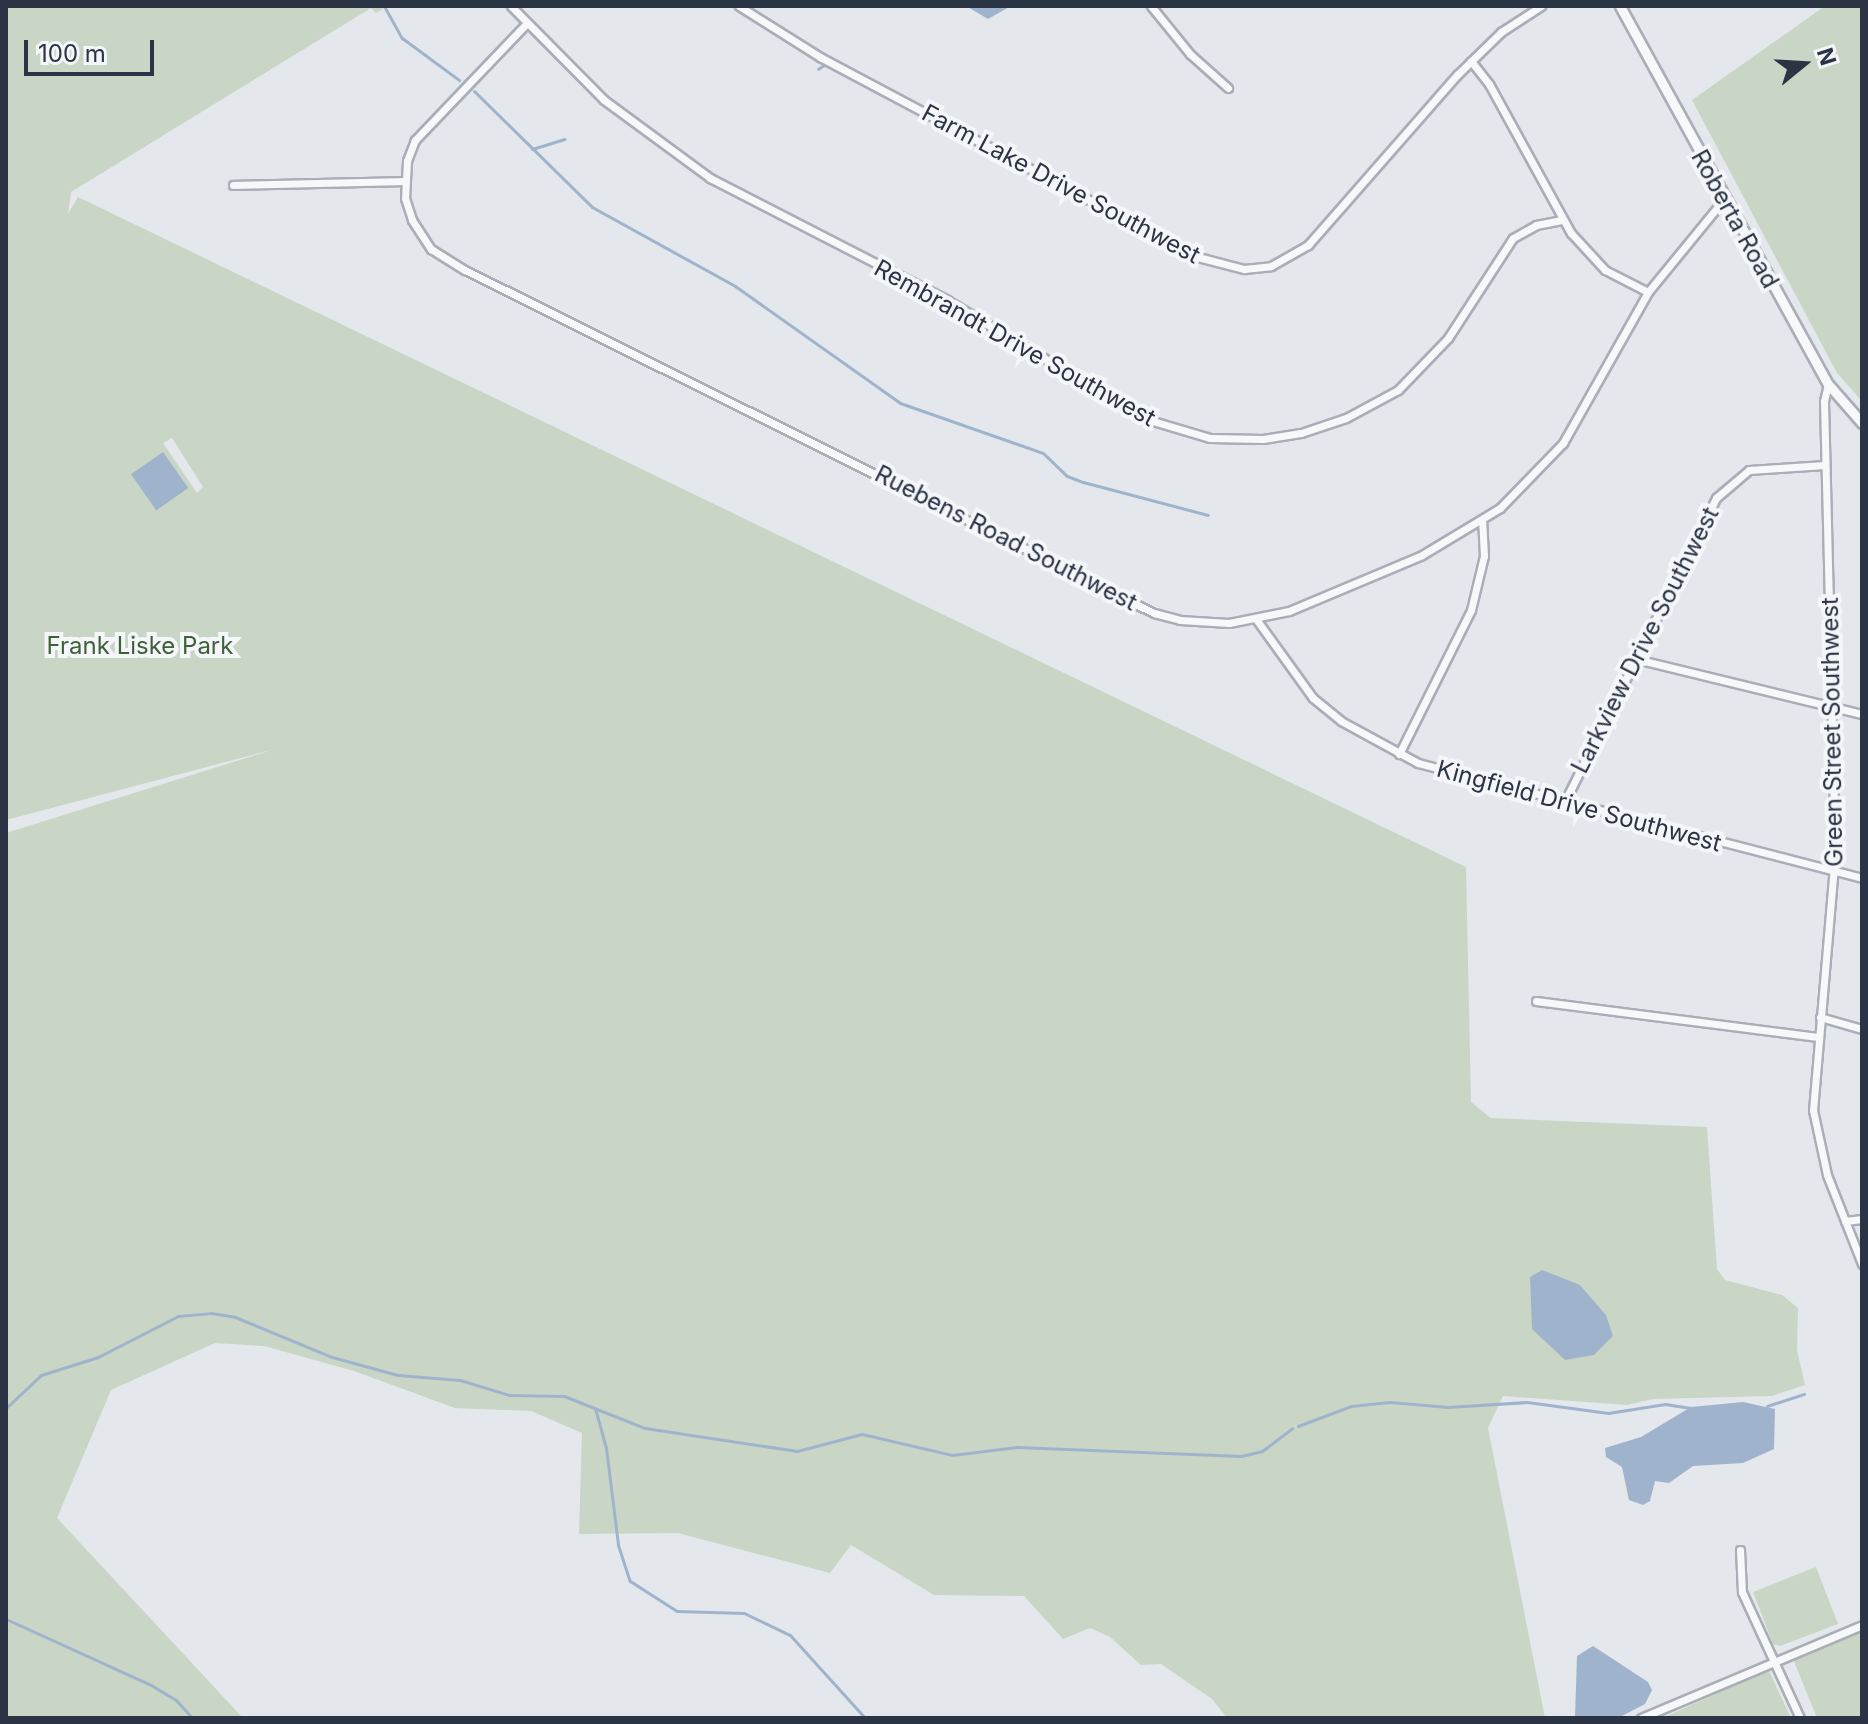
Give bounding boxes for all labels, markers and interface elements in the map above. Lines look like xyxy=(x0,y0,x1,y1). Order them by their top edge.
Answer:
scale bar xyxy=(28,24,158,74)
north arrow xyxy=(1764,24,1844,104)
text: 100 m xyxy=(38,39,106,68)
text: N xyxy=(1812,45,1842,69)
street label: Farm Lake Drive Southwest xyxy=(917,98,1205,270)
street label: Roberta Road xyxy=(1685,145,1785,293)
street label: Rembrandt Drive Southwest xyxy=(869,254,1161,432)
street label: Ruebens Road Southwest xyxy=(870,459,1142,617)
street label: Larkview Drive Southwest xyxy=(1565,502,1725,778)
street label: Green Street Southwest xyxy=(1815,597,1849,867)
park label: Frank Liske Park xyxy=(47,632,233,660)
street label: Kingfield Drive Southwest xyxy=(1434,754,1724,858)

